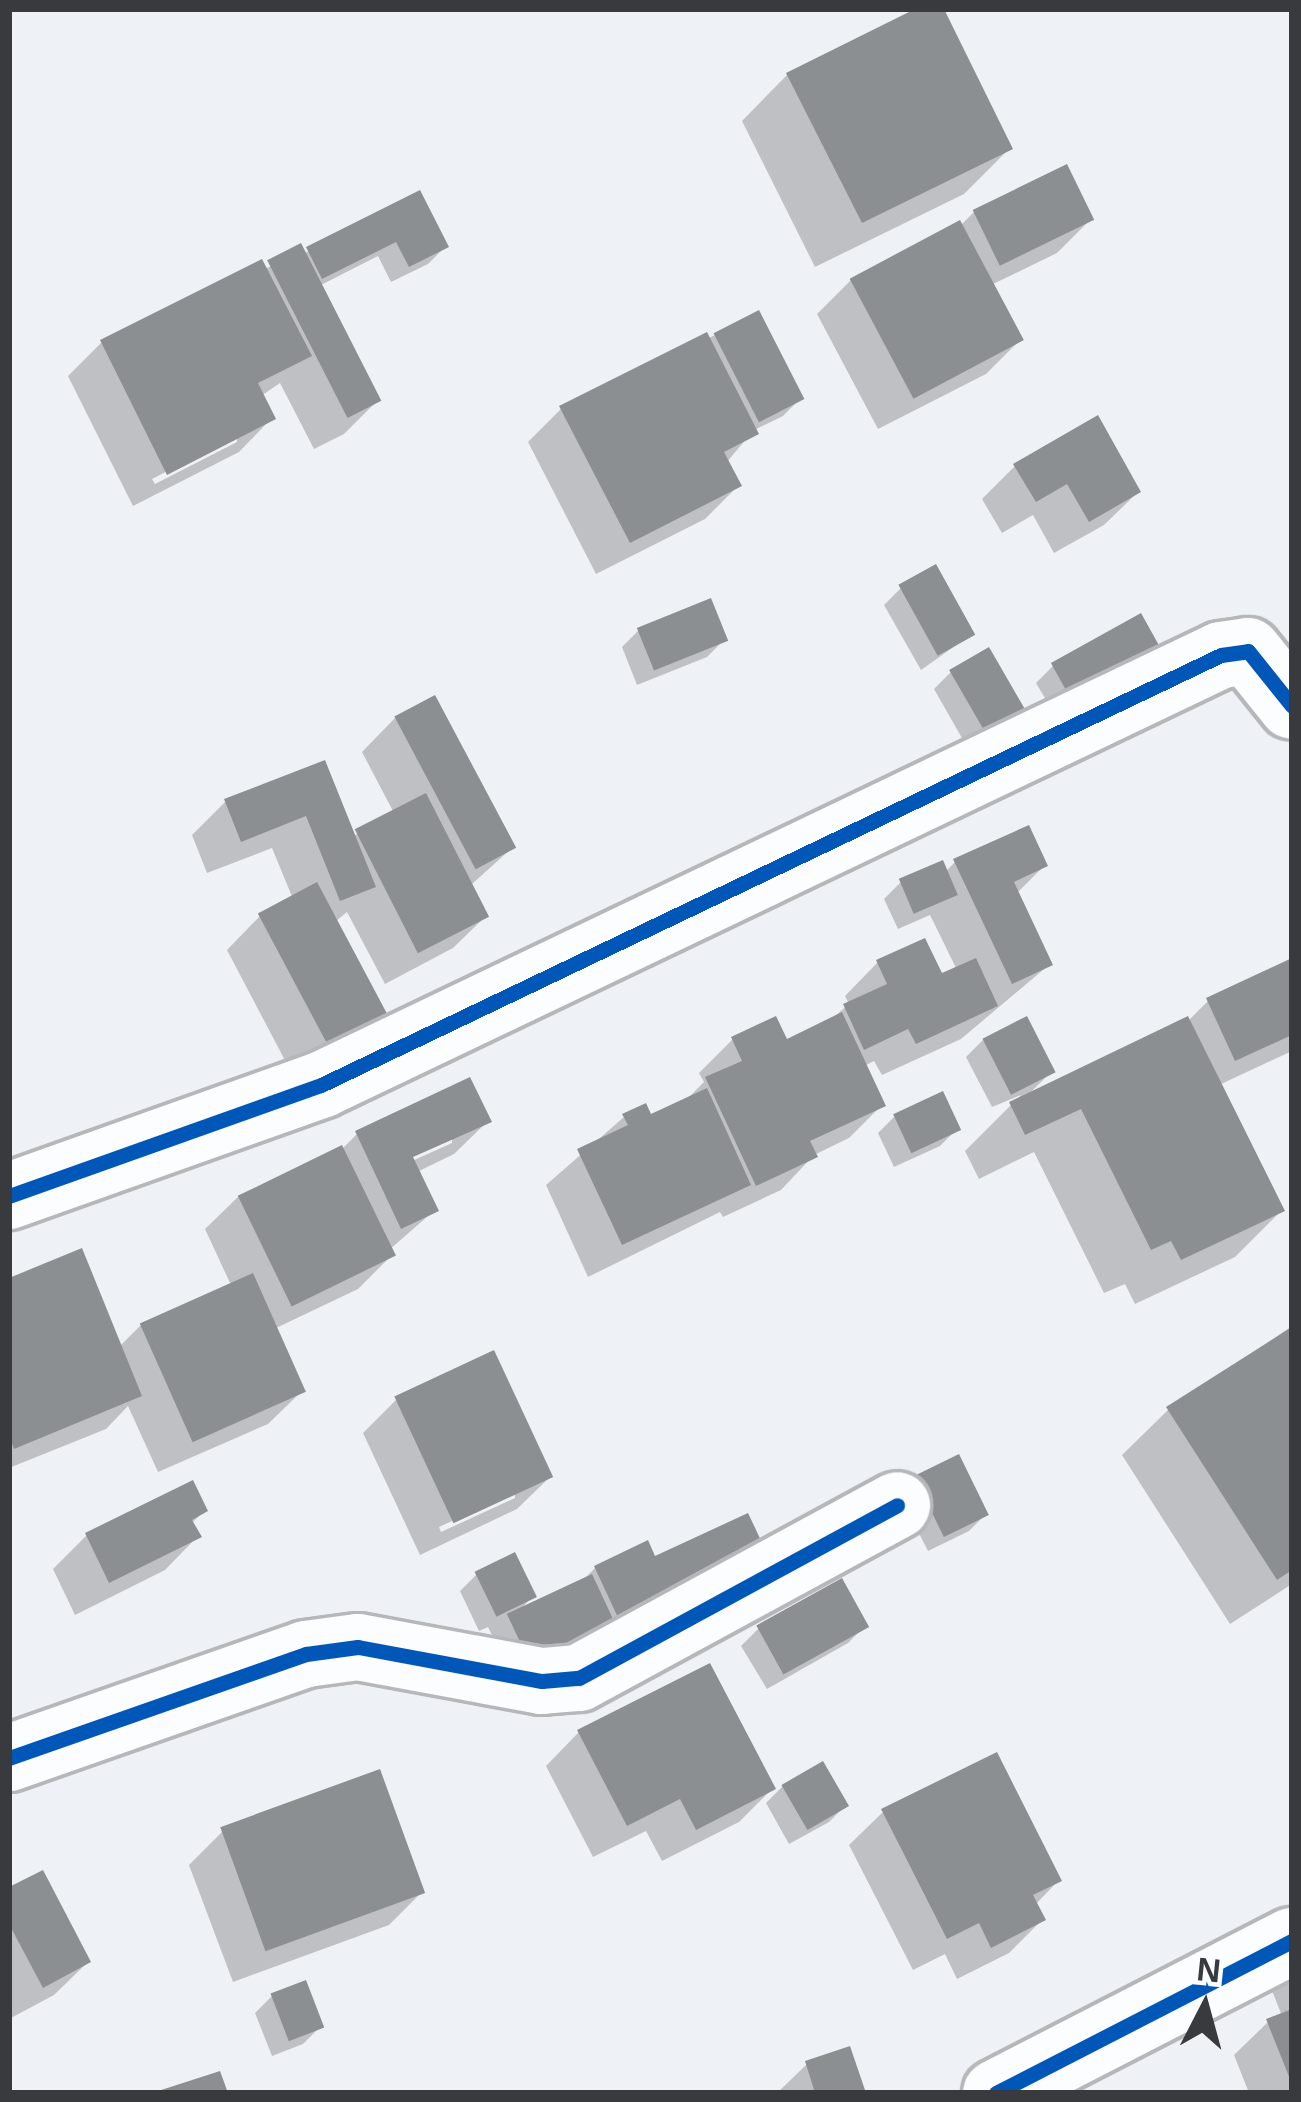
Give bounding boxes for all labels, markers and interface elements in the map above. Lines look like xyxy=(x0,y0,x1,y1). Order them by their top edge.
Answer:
north arrow xyxy=(1145,1946,1265,2066)
text: N xyxy=(1195,1950,1223,1989)

